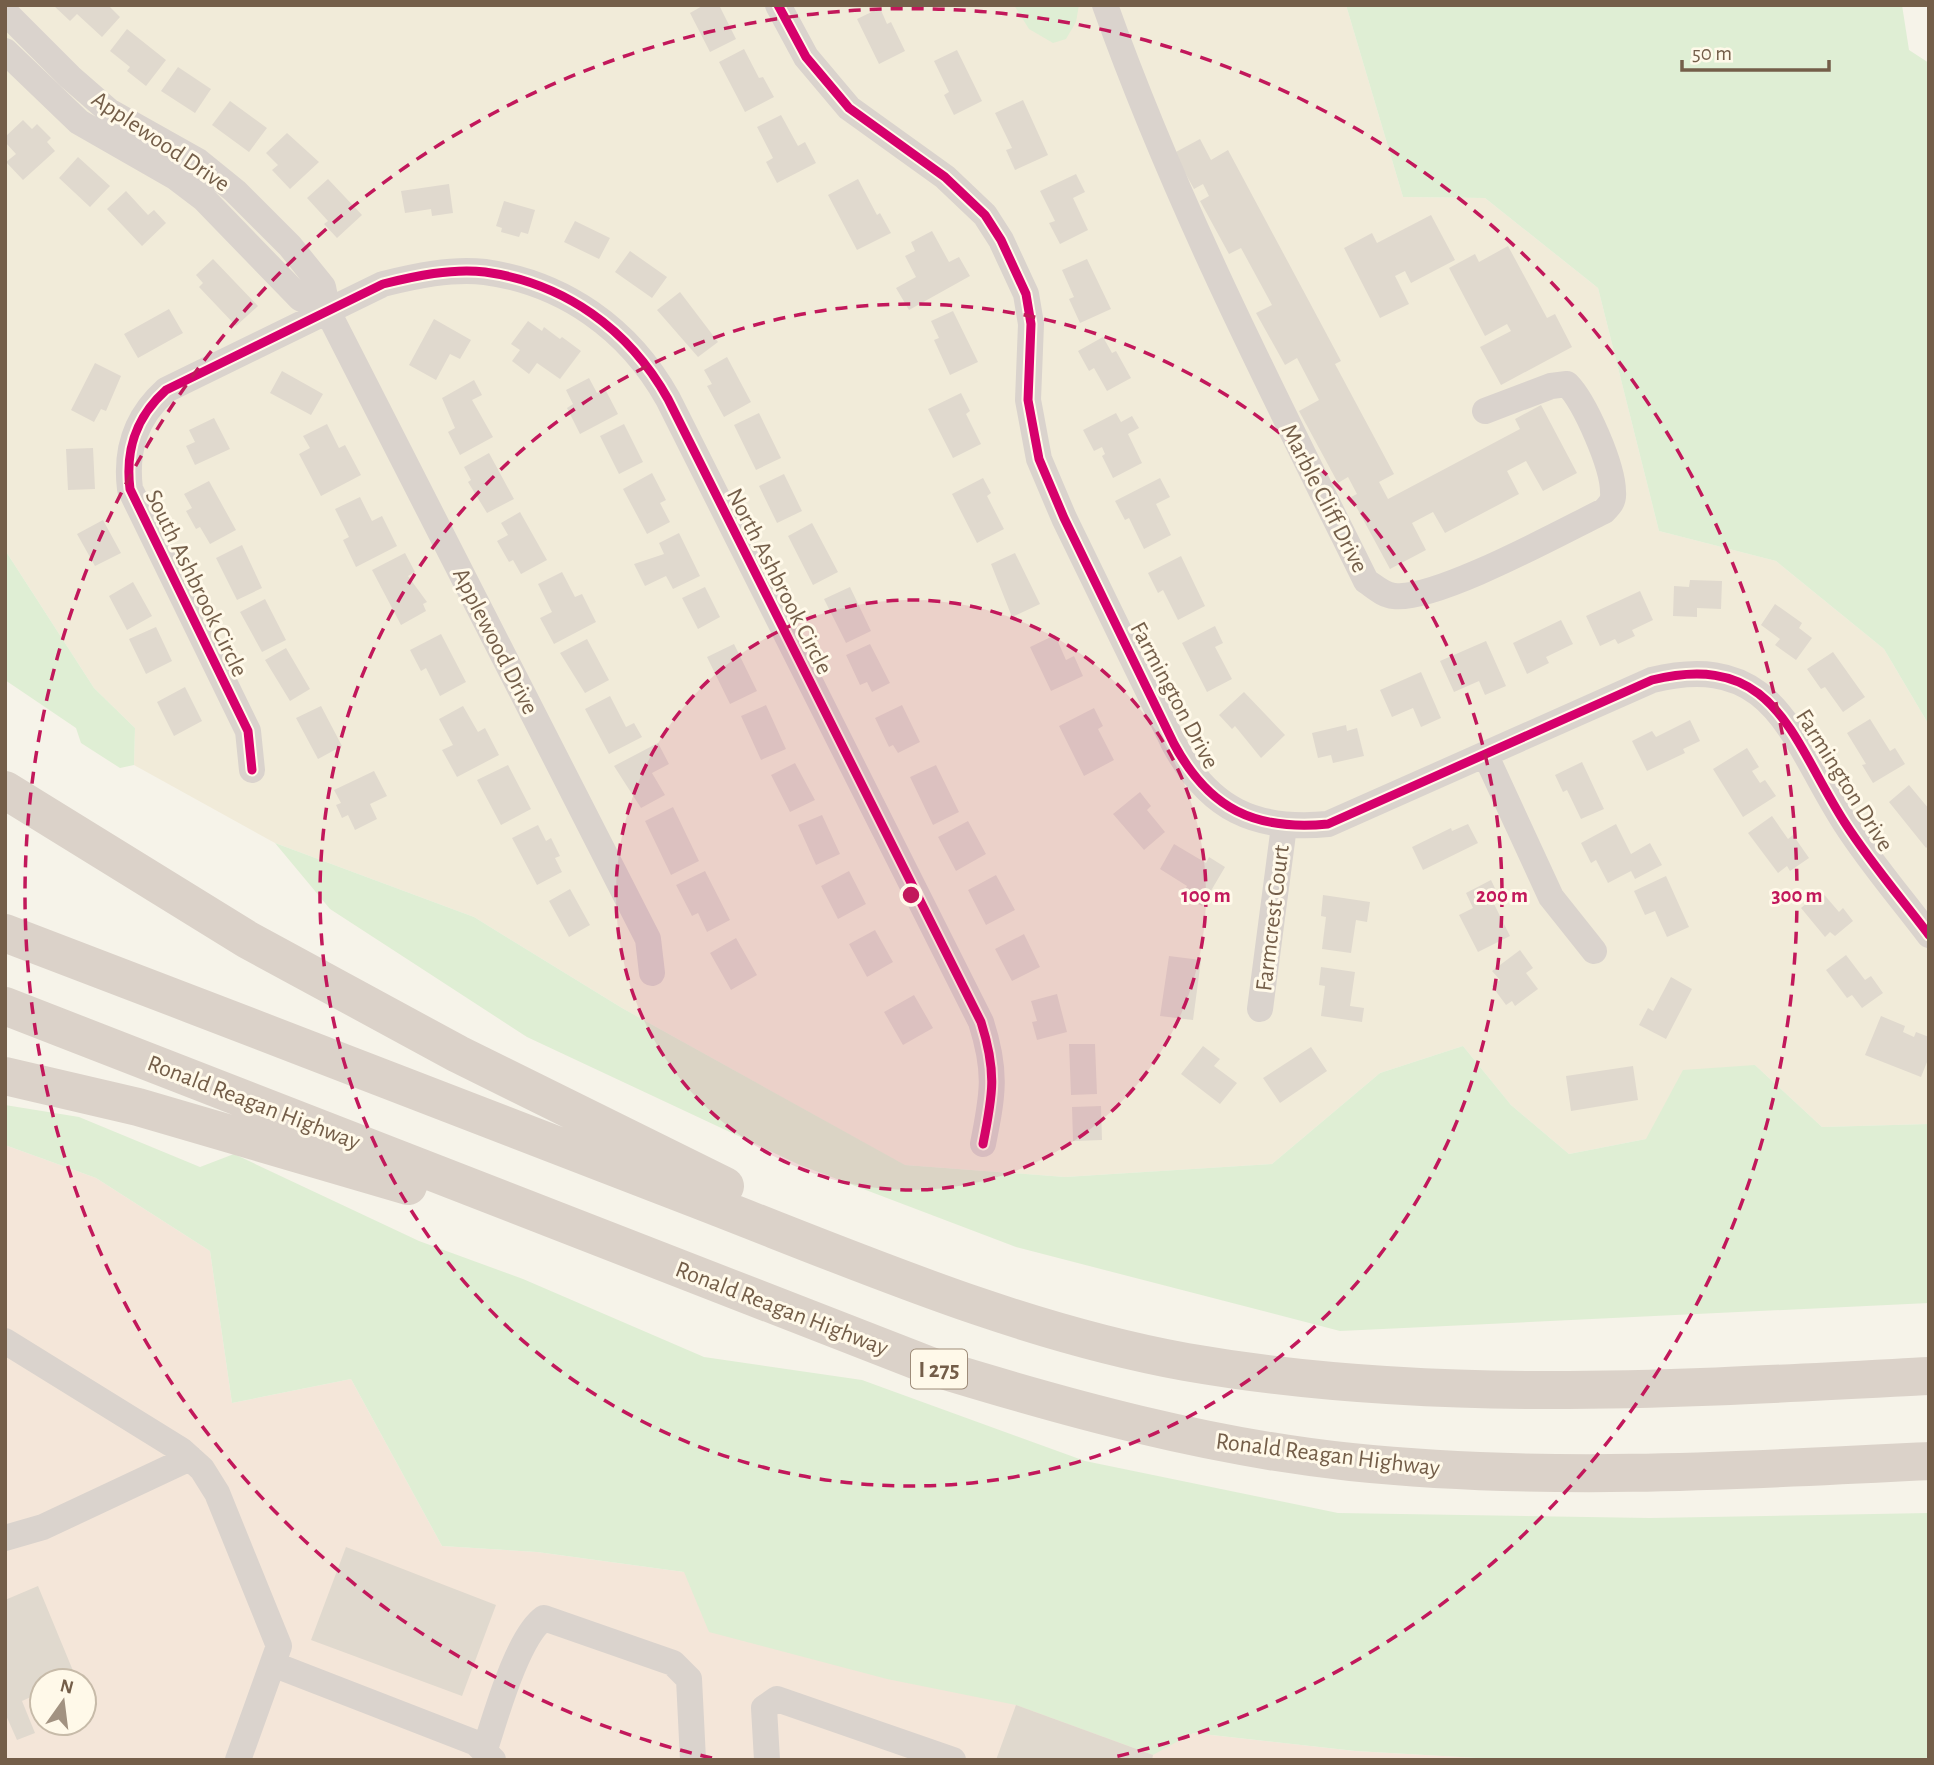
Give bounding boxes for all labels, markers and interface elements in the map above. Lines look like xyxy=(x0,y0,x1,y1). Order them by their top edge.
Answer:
scale bar xyxy=(1682,28,1829,72)
text: 50 m xyxy=(1692,43,1732,64)
street label: Applewood Drive xyxy=(87,87,234,197)
street label: Marble Cliff Drive xyxy=(1276,420,1372,577)
street label: North Ashbrook Circle xyxy=(722,485,836,678)
street label: South Ashbrook Circle xyxy=(140,486,252,681)
street label: Applewood Drive xyxy=(448,564,542,718)
street label: Farmington Drive xyxy=(1125,618,1223,773)
street label: Farmington Drive xyxy=(1791,705,1897,856)
street label: Farmcrest Court xyxy=(1252,843,1294,993)
centre of rings xyxy=(899,883,923,907)
text: 100 m xyxy=(1181,885,1231,906)
text: 200 m xyxy=(1476,885,1528,906)
text: 300 m xyxy=(1771,885,1823,906)
street label: Ronald Reagan Highway xyxy=(144,1051,363,1155)
street label: Ronald Reagan Highway xyxy=(672,1257,891,1361)
road number: I 275 xyxy=(911,1350,967,1388)
street label: Ronald Reagan Highway xyxy=(1214,1429,1441,1481)
north arrow xyxy=(28,1667,98,1737)
text: N xyxy=(58,1676,75,1698)

